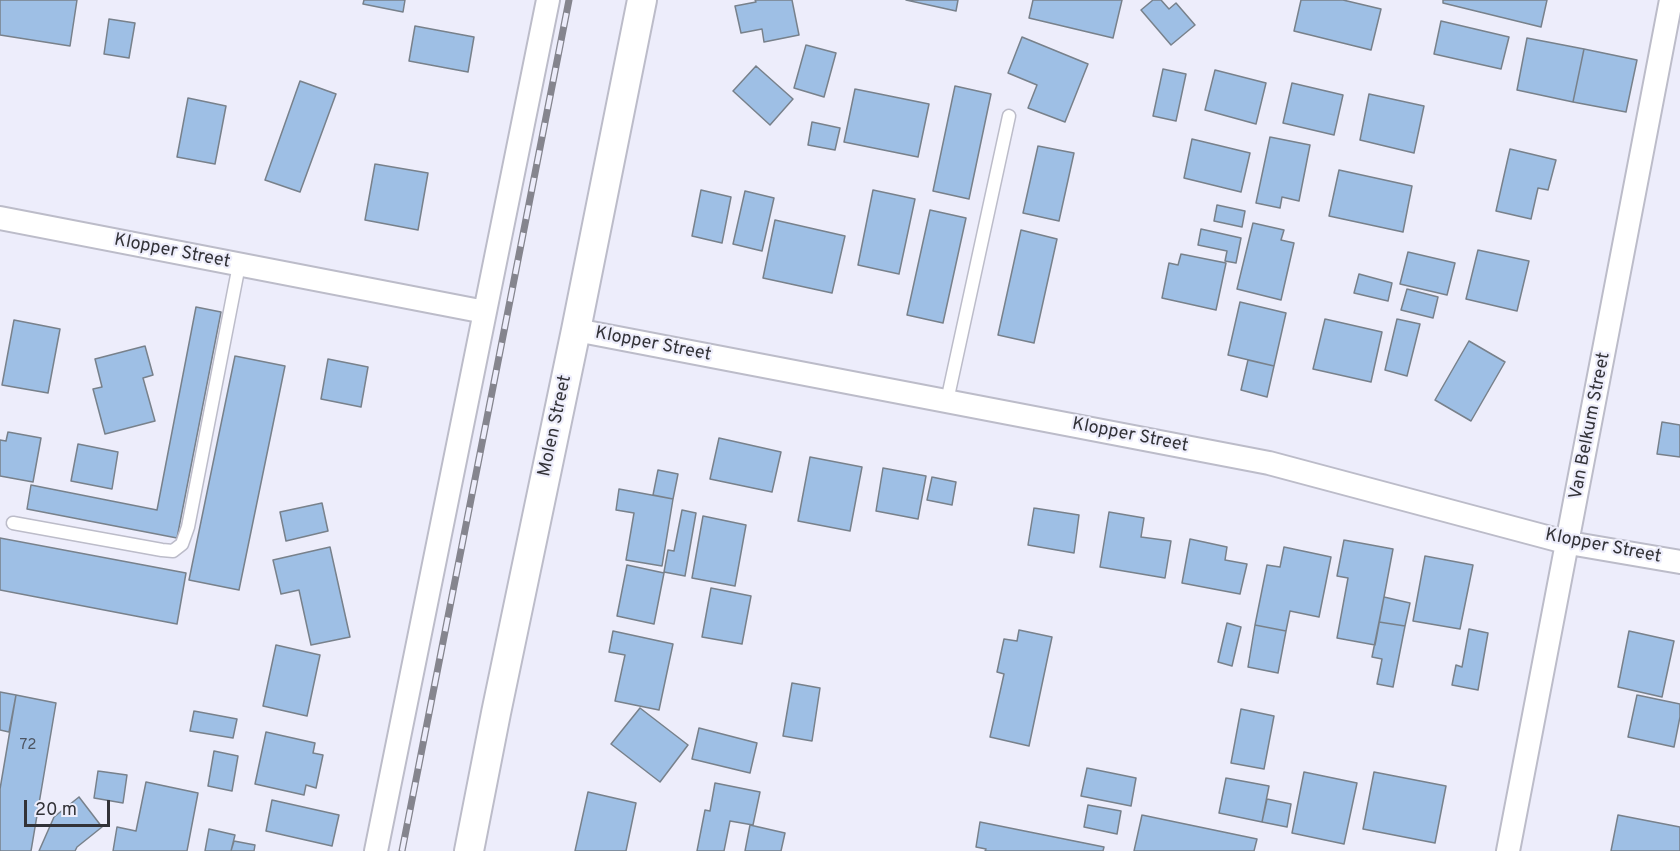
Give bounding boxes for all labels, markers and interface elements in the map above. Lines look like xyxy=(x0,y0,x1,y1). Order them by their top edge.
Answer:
street label: Klopper Street xyxy=(112,230,232,274)
street label: Klopper Street xyxy=(593,323,713,367)
street label: Van Belkum Street xyxy=(1566,351,1616,501)
street label: Molen Street xyxy=(535,373,577,479)
street label: Klopper Street xyxy=(1070,414,1190,458)
street label: Klopper Street xyxy=(1543,525,1663,569)
house number: 72 xyxy=(20,737,36,755)
scale bar xyxy=(27,788,112,826)
text: 20 m xyxy=(35,799,77,822)

